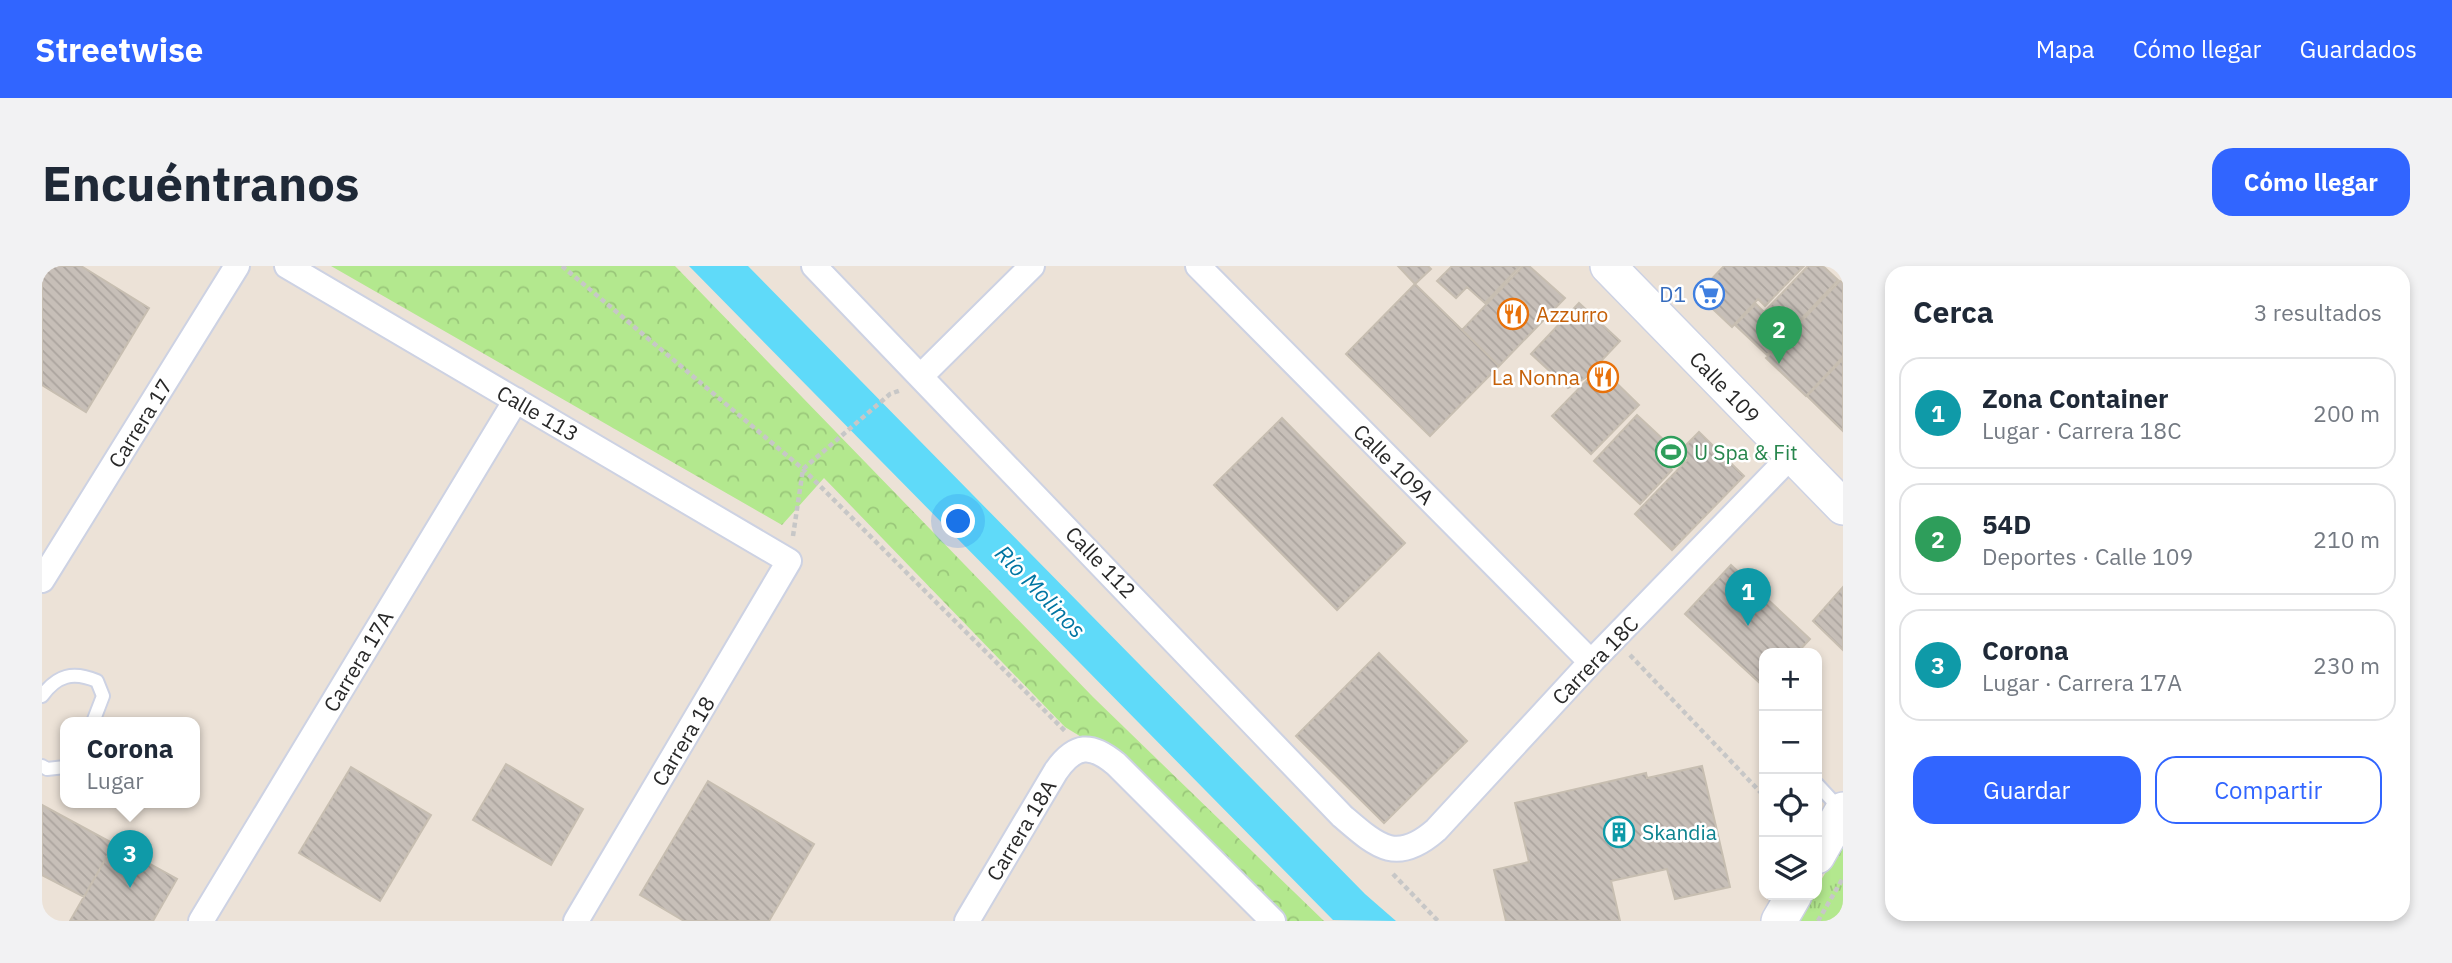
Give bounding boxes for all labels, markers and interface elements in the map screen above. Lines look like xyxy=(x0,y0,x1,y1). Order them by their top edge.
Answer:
text: Streetwise xyxy=(35,28,203,71)
text: Mapa xyxy=(2036,33,2095,65)
text: Cómo llegar xyxy=(2133,33,2261,65)
text: Guardados xyxy=(2299,33,2417,65)
button: Cómo llegar xyxy=(2212,148,2410,216)
text: Encuéntranos xyxy=(42,151,360,214)
supermarket icon: D1 xyxy=(1692,277,1726,311)
place label: D1 xyxy=(1659,280,1686,308)
text: Cerca xyxy=(1913,292,1994,331)
restaurant icon: Azzurro xyxy=(1496,297,1530,331)
text: 3 resultados xyxy=(2254,297,2382,327)
place label: Azzurro xyxy=(1536,300,1608,328)
pin: 2 xyxy=(1756,306,1802,364)
street label: Calle 109 xyxy=(1684,345,1766,429)
restaurant icon: La Nonna xyxy=(1586,360,1620,394)
place label: La Nonna xyxy=(1492,363,1580,391)
street label: Carrera 17 xyxy=(102,373,178,473)
street label: Calle 113 xyxy=(492,378,584,448)
text: Zona Container xyxy=(1982,381,2169,415)
text: 1 xyxy=(1931,398,1945,428)
text: 200 m xyxy=(2313,398,2380,428)
text: Lugar · Carrera 18C xyxy=(1982,415,2181,445)
street label: Calle 109A xyxy=(1348,418,1440,510)
sports icon: U Spa & Fit xyxy=(1654,435,1688,469)
place label: U Spa & Fit xyxy=(1694,438,1798,466)
your location xyxy=(941,504,975,538)
text: 54D xyxy=(1982,507,2031,541)
street label: Calle 112 xyxy=(1060,520,1142,604)
text: 2 xyxy=(1931,524,1945,554)
text: 210 m xyxy=(2313,524,2380,554)
water label: Río Molinos xyxy=(989,538,1093,644)
text: Deportes · Calle 109 xyxy=(1982,541,2193,571)
pin: 1 xyxy=(1725,568,1771,626)
street label: Carrera 17A xyxy=(317,605,399,717)
street label: Carrera 18C xyxy=(1546,610,1644,710)
text: Corona xyxy=(1982,633,2069,667)
map controls xyxy=(1759,648,1822,900)
button: + xyxy=(1759,648,1822,711)
text: 3 xyxy=(1931,650,1945,680)
text: 230 m xyxy=(2313,650,2380,680)
text: Lugar · Carrera 17A xyxy=(1982,667,2182,697)
street label: Carrera 18 xyxy=(645,691,721,791)
button: − xyxy=(1759,711,1822,774)
popup xyxy=(60,717,200,808)
text: Corona xyxy=(87,731,173,765)
button: Guardar xyxy=(1913,756,2141,824)
button: Compartir xyxy=(2155,756,2382,824)
text: Lugar xyxy=(87,765,144,795)
street label: Carrera 18A xyxy=(980,774,1062,886)
button: locate xyxy=(1759,774,1822,837)
building icon: Skandia xyxy=(1602,815,1636,849)
place label: Skandia xyxy=(1642,818,1717,846)
pin: 3 xyxy=(107,830,153,888)
button: layers xyxy=(1759,837,1822,900)

